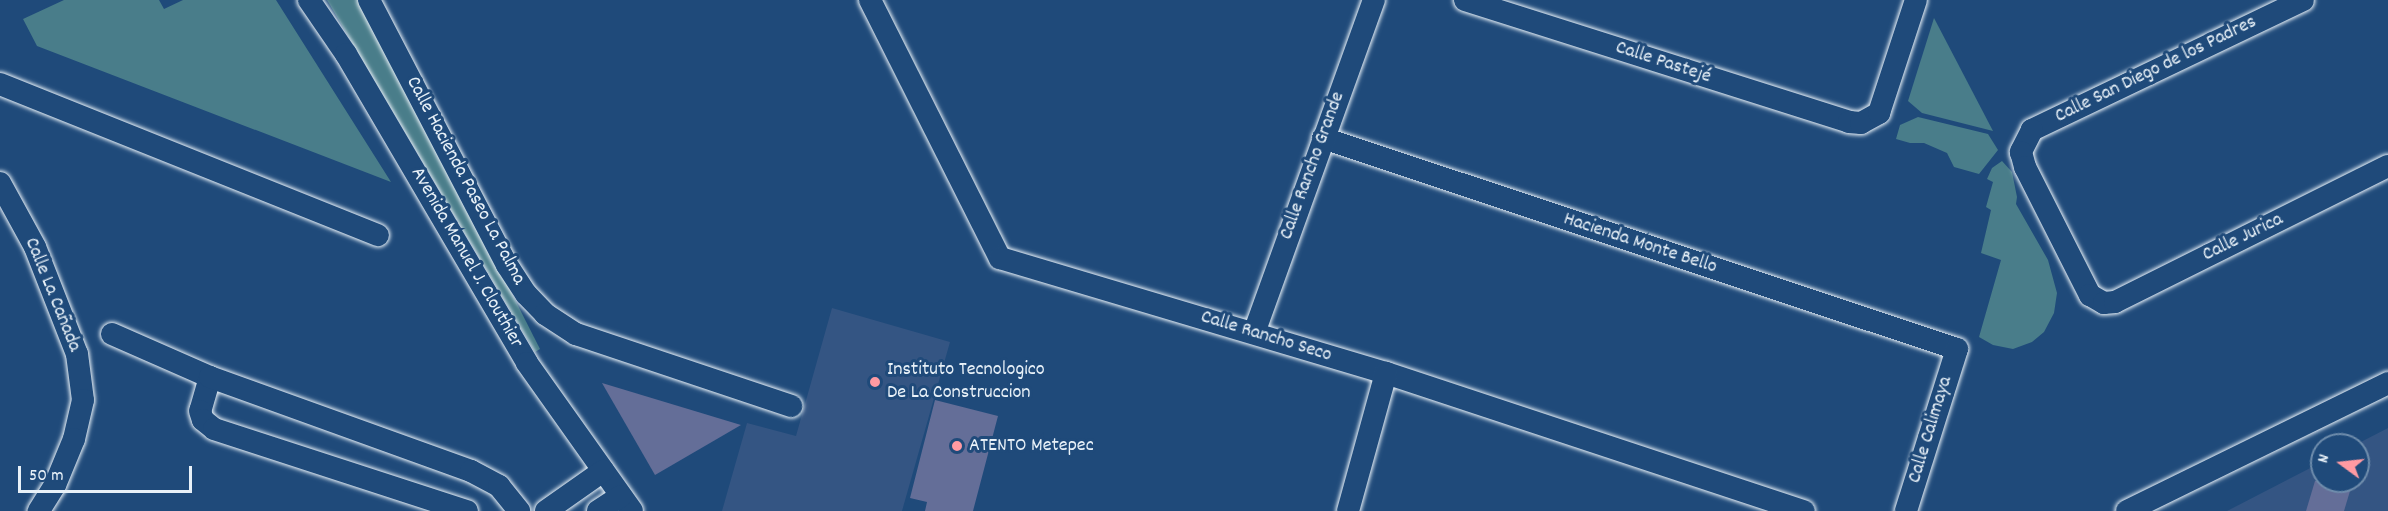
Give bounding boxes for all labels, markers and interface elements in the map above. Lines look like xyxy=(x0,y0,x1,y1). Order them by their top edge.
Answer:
street label: Calle San Diego de los Padres xyxy=(2051,11,2261,129)
street label: Calle Pastejé xyxy=(1612,36,1714,90)
street label: Calle Hacienda Paseo La Palma xyxy=(400,73,530,289)
street label: Calle Rancho Grande xyxy=(1275,89,1351,243)
street label: Avenida Manuel J. Clouthier xyxy=(404,163,528,353)
street label: Hacienda Monte Bello xyxy=(1560,208,1720,280)
street label: Calle Jurica xyxy=(2199,208,2287,268)
street label: Calle La Cañada xyxy=(18,234,86,356)
street label: Calle Rancho Seco xyxy=(1198,306,1334,368)
place label: Instituto Tecnologico De La Construccion xyxy=(887,358,1045,405)
street label: Calle Calimaya xyxy=(1903,374,1959,486)
marker: Instituto Tecnologico De La Construccion xyxy=(868,375,882,389)
north arrow xyxy=(2310,433,2370,493)
place label: ATENTO Metepec xyxy=(969,434,1094,458)
marker: ATENTO Metepec xyxy=(950,439,964,453)
text: N xyxy=(2312,452,2336,466)
scale bar xyxy=(21,454,195,492)
text: 50 m xyxy=(29,464,64,489)

